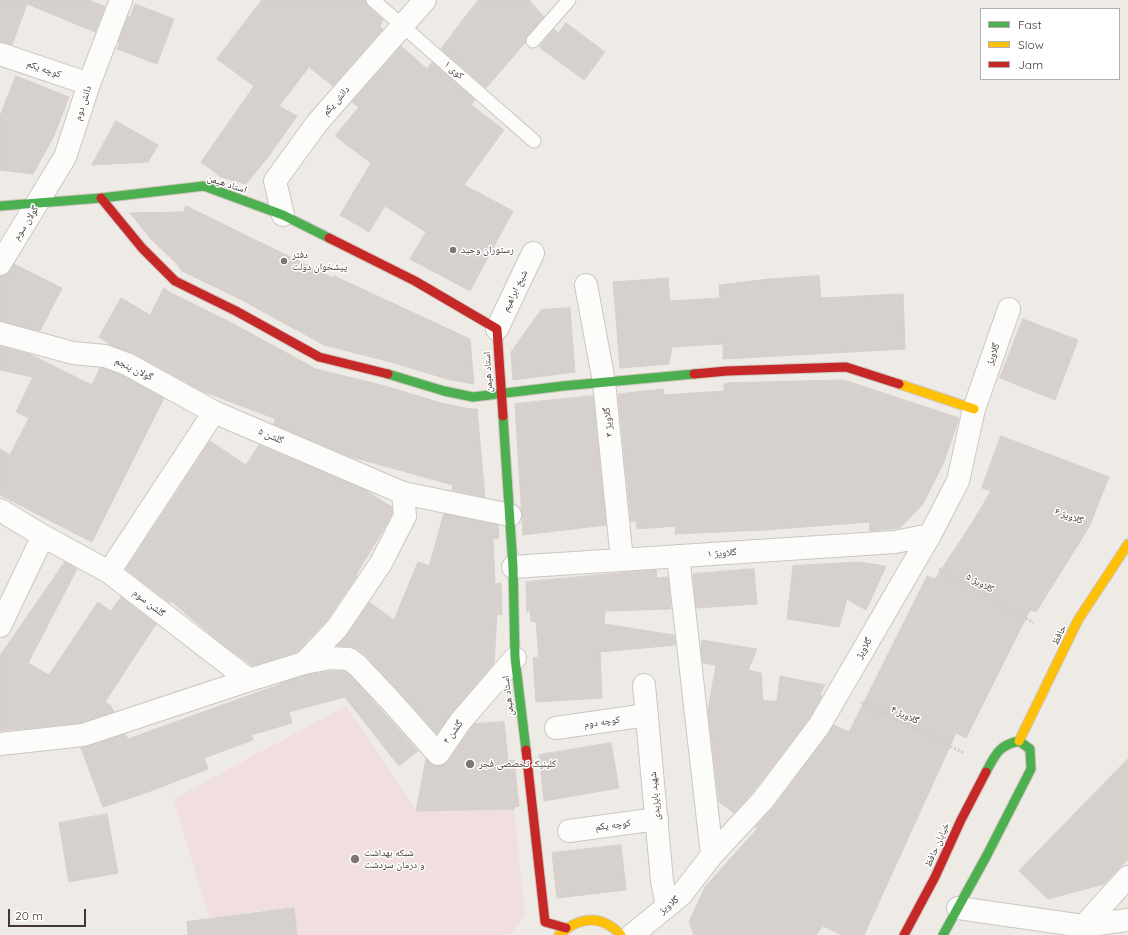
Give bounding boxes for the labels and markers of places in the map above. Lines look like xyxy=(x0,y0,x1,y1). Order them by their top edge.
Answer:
place label: رستوران وحید xyxy=(461,244,514,256)
marker: رستوران وحید xyxy=(448,245,458,255)
place label: دفتر پیشخوان دولت xyxy=(292,249,347,272)
marker: دفتر پیشخوان دولت xyxy=(279,256,289,266)
marker: کلینیک تخصصی فجر xyxy=(464,758,476,770)
place label: کلینیک تخصصی فجر xyxy=(479,758,556,770)
place label: شبکه بهداشت و درمان سردشت xyxy=(364,847,425,870)
marker: شبکه بهداشت و درمان سردشت xyxy=(349,853,361,865)

